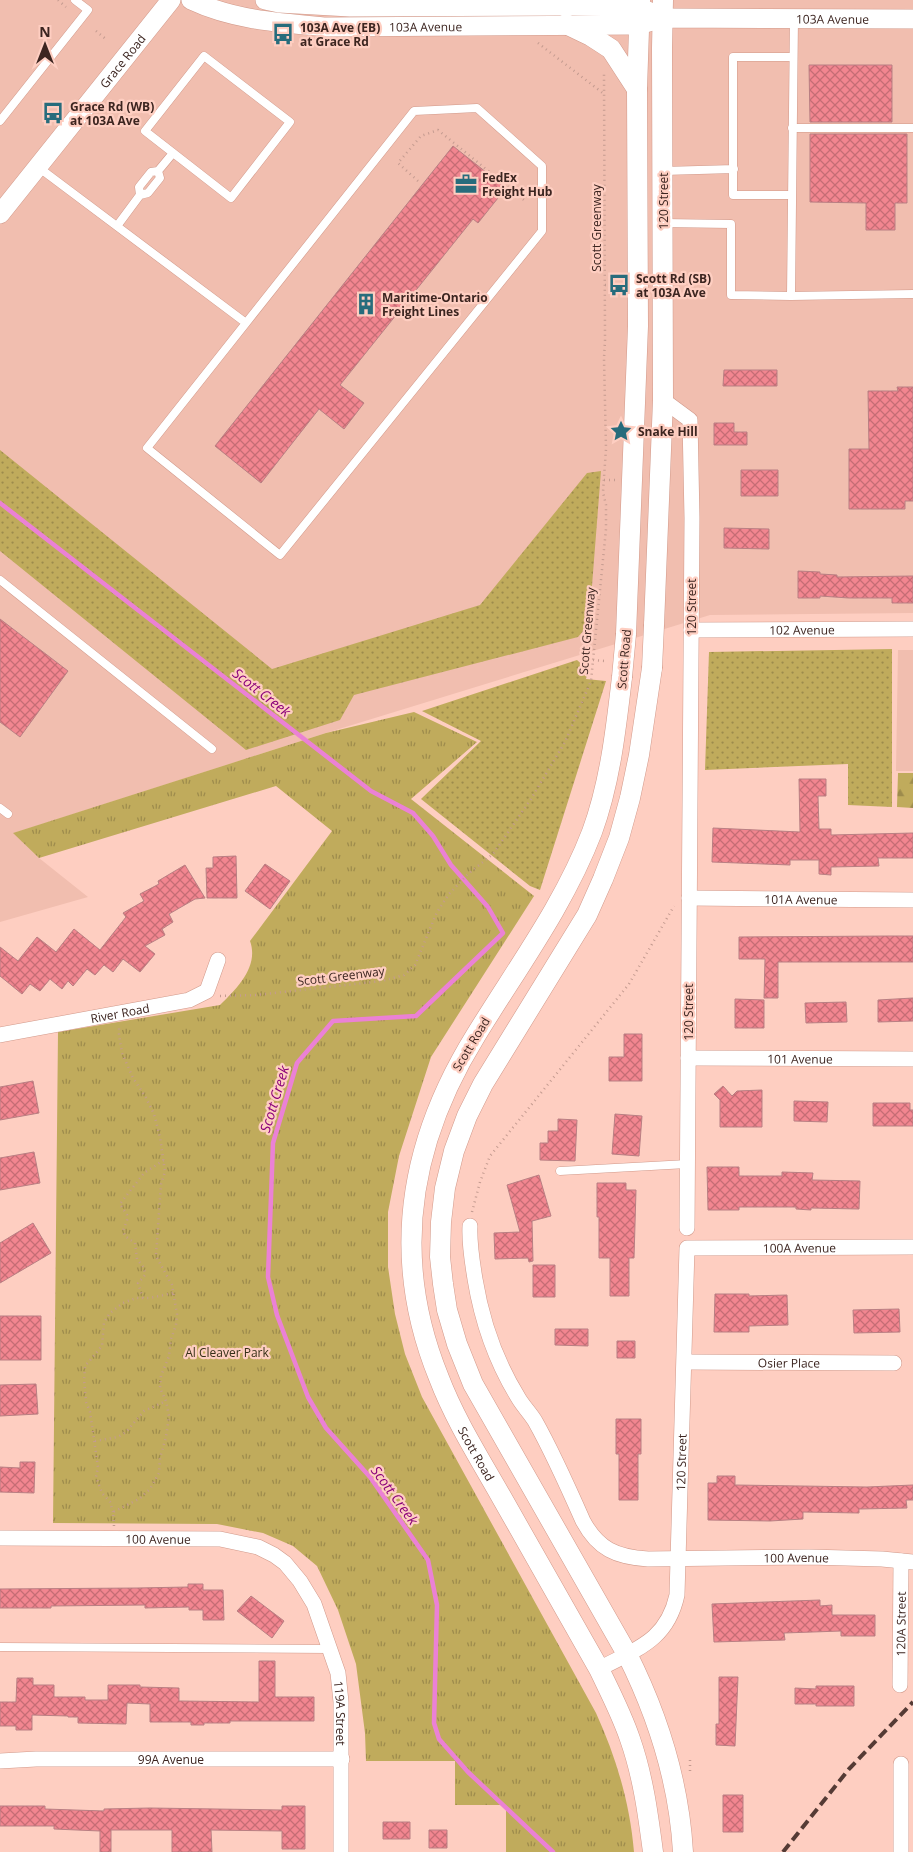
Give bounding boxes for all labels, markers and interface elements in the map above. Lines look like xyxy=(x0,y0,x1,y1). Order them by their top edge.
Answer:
street label: 103A Avenue xyxy=(796,10,869,27)
street label: 103A Avenue xyxy=(389,18,462,35)
place label: 103A Ave (EB) at Grace Rd xyxy=(300,19,380,50)
north arrow xyxy=(20,20,70,70)
bus stop icon: 103A Ave (EB) at Grace Rd xyxy=(270,21,296,47)
text: N xyxy=(39,22,51,41)
street label: Grace Road xyxy=(96,30,149,91)
place label: Grace Rd (WB) at 103A Ave xyxy=(70,98,154,129)
bus stop icon: Grace Rd (WB) at 103A Ave xyxy=(40,100,66,126)
place label: FedEx Freight Hub xyxy=(482,169,553,200)
office icon: FedEx Freight Hub xyxy=(453,171,479,197)
street label: 120 Street xyxy=(655,172,672,230)
street label: Scott Greenway xyxy=(588,183,605,272)
place label: Scott Rd (SB) at 103A Ave xyxy=(636,270,711,301)
bus stop icon: Scott Rd (SB) at 103A Ave xyxy=(606,272,632,298)
place label: Maritime-Ontario Freight Lines xyxy=(382,289,488,320)
building icon: Maritime-Ontario Freight Lines xyxy=(353,291,379,317)
place icon: Snake Hill xyxy=(608,418,634,444)
place label: Snake Hill xyxy=(638,423,698,440)
street label: 120 Street xyxy=(683,578,700,636)
street label: Scott Greenway xyxy=(575,586,599,675)
street label: 102 Avenue xyxy=(769,621,835,638)
street label: Scott Road xyxy=(613,628,635,690)
water label: Scott Creek xyxy=(229,663,296,721)
street label: 101A Avenue xyxy=(764,890,838,908)
street label: Scott Greenway xyxy=(296,962,387,990)
street label: 120 Street xyxy=(680,983,697,1041)
street label: River Road xyxy=(89,999,151,1027)
street label: Scott Road xyxy=(448,1014,494,1074)
street label: 101 Avenue xyxy=(767,1050,833,1067)
water label: Scott Creek xyxy=(255,1062,293,1135)
street label: 100A Avenue xyxy=(763,1239,836,1256)
park label: Al Cleaver Park xyxy=(185,1344,269,1361)
street label: Osier Place xyxy=(758,1354,820,1371)
street label: Scott Road xyxy=(454,1423,499,1484)
street label: 120 Street xyxy=(671,1434,690,1491)
water label: Scott Creek xyxy=(367,1462,424,1529)
street label: 100 Avenue xyxy=(125,1530,191,1547)
street label: 100 Avenue xyxy=(763,1548,829,1566)
street label: 120A Street xyxy=(892,1591,909,1657)
street label: 119A Street xyxy=(330,1680,350,1746)
street label: 99A Avenue xyxy=(138,1751,204,1768)

